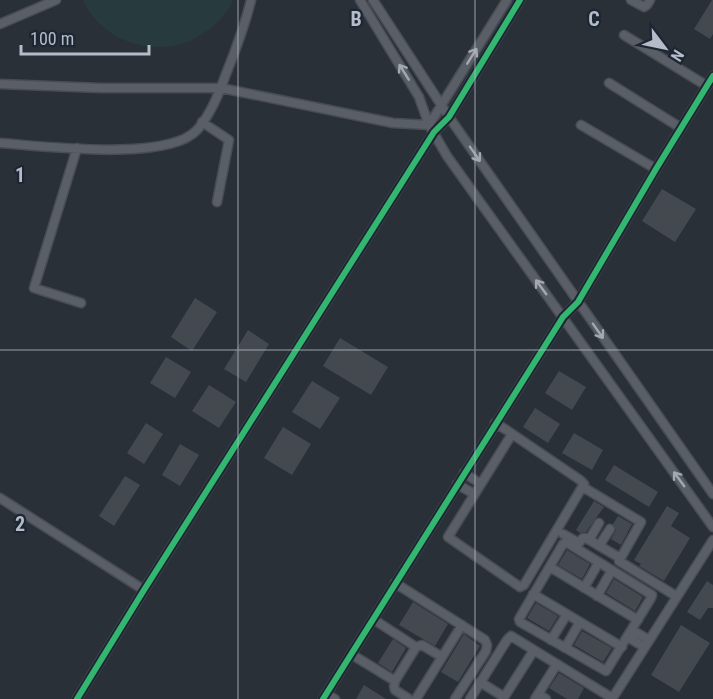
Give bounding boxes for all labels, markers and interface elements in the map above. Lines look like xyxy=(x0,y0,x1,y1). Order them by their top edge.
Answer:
text: B xyxy=(350,7,362,31)
text: C xyxy=(588,7,600,31)
scale bar xyxy=(21,18,148,56)
north arrow xyxy=(635,18,695,78)
text: 100 m xyxy=(30,28,74,49)
text: N xyxy=(667,46,688,65)
one-way arrow xyxy=(467,48,479,65)
one-way arrow xyxy=(398,64,410,81)
one-way arrow xyxy=(469,145,481,162)
text: 1 xyxy=(15,163,25,187)
one-way arrow xyxy=(535,279,547,295)
one-way arrow xyxy=(592,323,604,339)
one-way arrow xyxy=(673,472,685,488)
text: 2 xyxy=(15,512,25,536)

